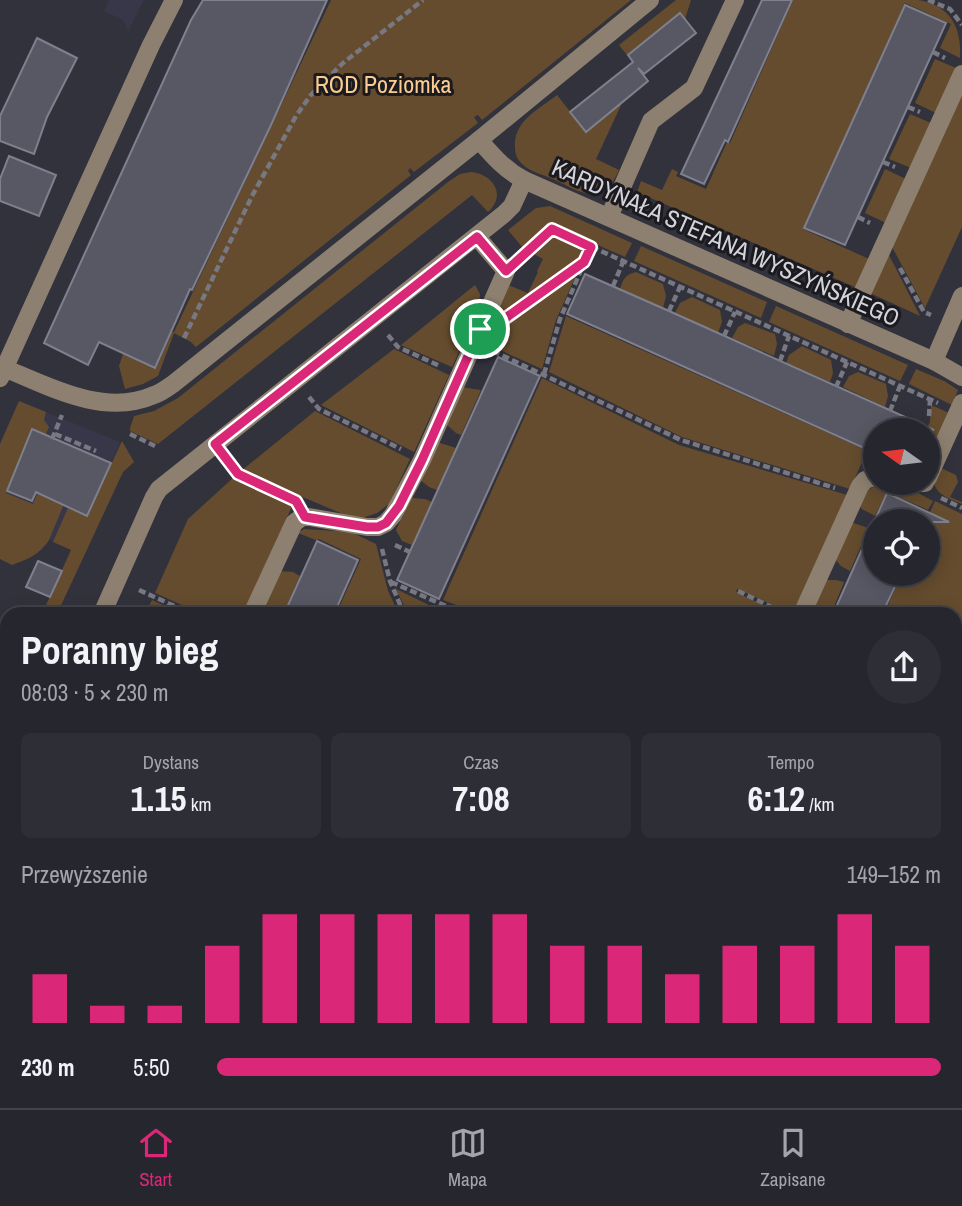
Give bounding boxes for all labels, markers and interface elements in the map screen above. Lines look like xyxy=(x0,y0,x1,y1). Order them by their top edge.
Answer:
park label: ROD Poziomka xyxy=(315,68,451,100)
street label: KARDYNAŁA STEFANA WYSZYŃSKIEGO xyxy=(547,151,905,333)
pin xyxy=(450,299,510,359)
icon: arrive xyxy=(461,310,499,348)
north arrow xyxy=(863,418,940,495)
map controls xyxy=(863,418,940,586)
button: locate xyxy=(863,509,940,586)
text: Poranny bieg xyxy=(21,625,218,676)
button: share xyxy=(867,630,941,704)
text: 08:03 · 5 × 230 m xyxy=(21,677,168,708)
text: Dystans xyxy=(143,749,199,775)
text: Czas xyxy=(463,749,499,775)
text: Tempo xyxy=(768,749,814,775)
text: 1.15 xyxy=(131,775,186,822)
text: 7:08 xyxy=(452,775,510,822)
text: 6:12 xyxy=(748,775,805,822)
text: km xyxy=(186,791,211,817)
text: /km xyxy=(805,791,834,817)
text: Przewyższenie xyxy=(21,859,148,890)
text: 149–152 m xyxy=(847,859,941,890)
text: 230 m xyxy=(21,1052,74,1083)
text: 5:50 xyxy=(133,1052,170,1083)
tab: Start xyxy=(137,1124,175,1192)
tab: Mapa xyxy=(448,1124,487,1192)
tab: Zapisane xyxy=(760,1124,825,1192)

